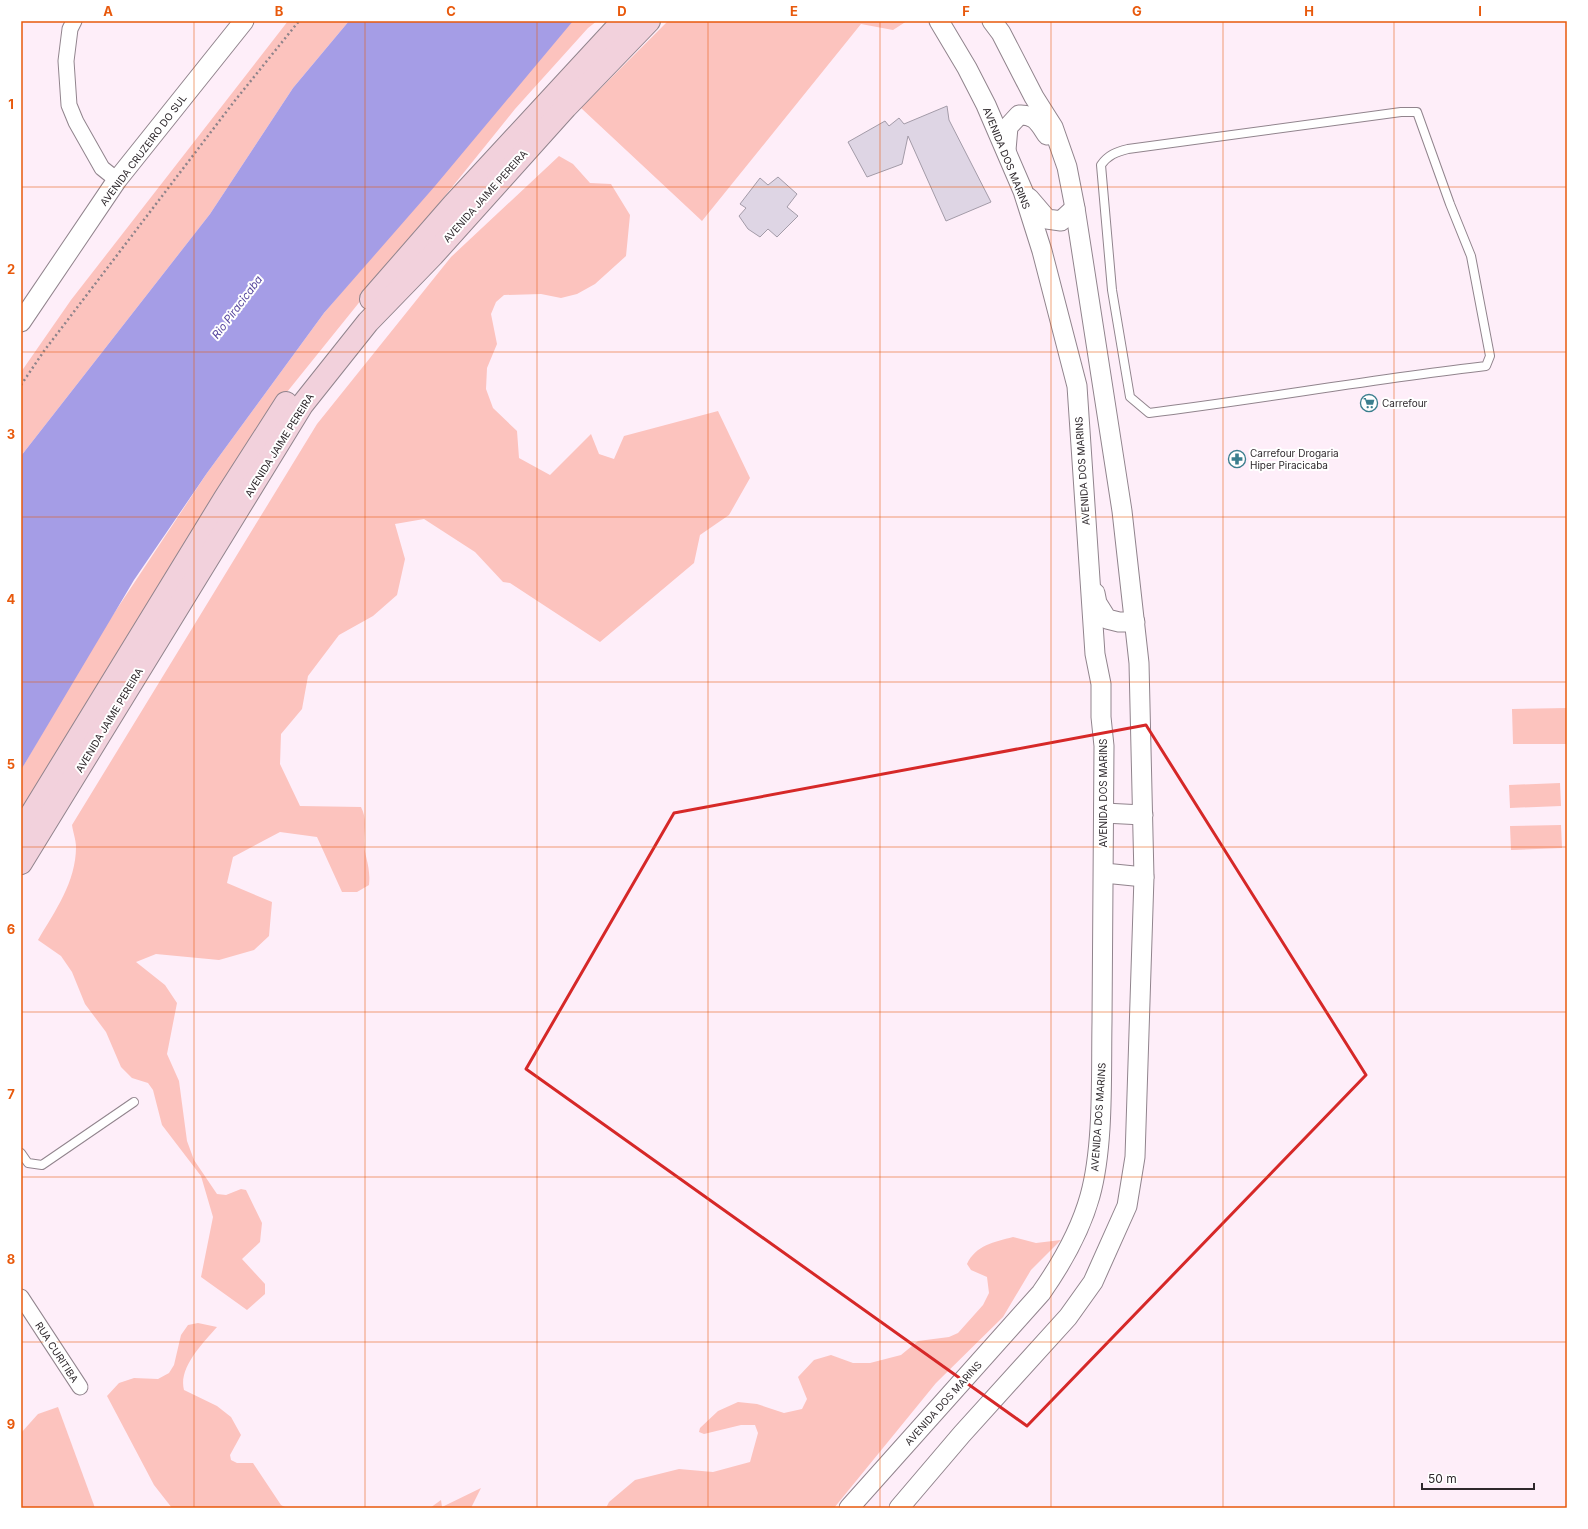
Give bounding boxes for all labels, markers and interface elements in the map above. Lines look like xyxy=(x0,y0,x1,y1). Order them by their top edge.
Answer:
text: A xyxy=(103,3,113,19)
text: B xyxy=(275,3,284,19)
text: C xyxy=(446,3,456,19)
text: D xyxy=(617,3,627,19)
text: E xyxy=(790,3,798,19)
text: F xyxy=(962,3,970,19)
text: G xyxy=(1132,3,1142,19)
text: H xyxy=(1304,3,1314,19)
text: I xyxy=(1478,3,1482,19)
street label: AVENIDA CRUZEIRO DO SUL xyxy=(97,92,189,208)
text: 1 xyxy=(8,96,14,112)
street label: AVENIDA DOS MARINS xyxy=(981,105,1033,211)
street label: AVENIDA JAIME PEREIRA xyxy=(440,147,530,245)
text: 2 xyxy=(7,261,15,277)
water label: Rio Piracicaba xyxy=(209,273,265,341)
street label: AVENIDA JAIME PEREIRA xyxy=(242,391,316,499)
supermarket icon: Carrefour xyxy=(1359,393,1379,413)
place label: Carrefour xyxy=(1382,397,1428,409)
street label: AVENIDA DOS MARINS xyxy=(1072,416,1092,526)
text: 3 xyxy=(7,426,15,442)
place label: Carrefour Drogaria Hiper Piracicaba xyxy=(1250,447,1339,471)
pharmacy icon: Carrefour Drogaria Hiper Piracicaba xyxy=(1227,449,1247,469)
text: 4 xyxy=(7,591,16,607)
street label: AVENIDA JAIME PEREIRA xyxy=(73,666,145,774)
street label: AVENIDA DOS MARINS xyxy=(1097,738,1109,848)
text: 5 xyxy=(7,756,15,772)
text: 6 xyxy=(7,921,15,937)
street label: AVENIDA DOS MARINS xyxy=(1088,1062,1108,1172)
text: 7 xyxy=(7,1086,15,1102)
text: 8 xyxy=(7,1251,15,1267)
street label: RUA CURITIBA xyxy=(33,1319,81,1385)
street label: AVENIDA DOS MARINS xyxy=(902,1358,984,1448)
text: 9 xyxy=(7,1416,15,1432)
scale bar xyxy=(1422,1465,1534,1491)
text: 50 m xyxy=(1428,1471,1457,1486)

